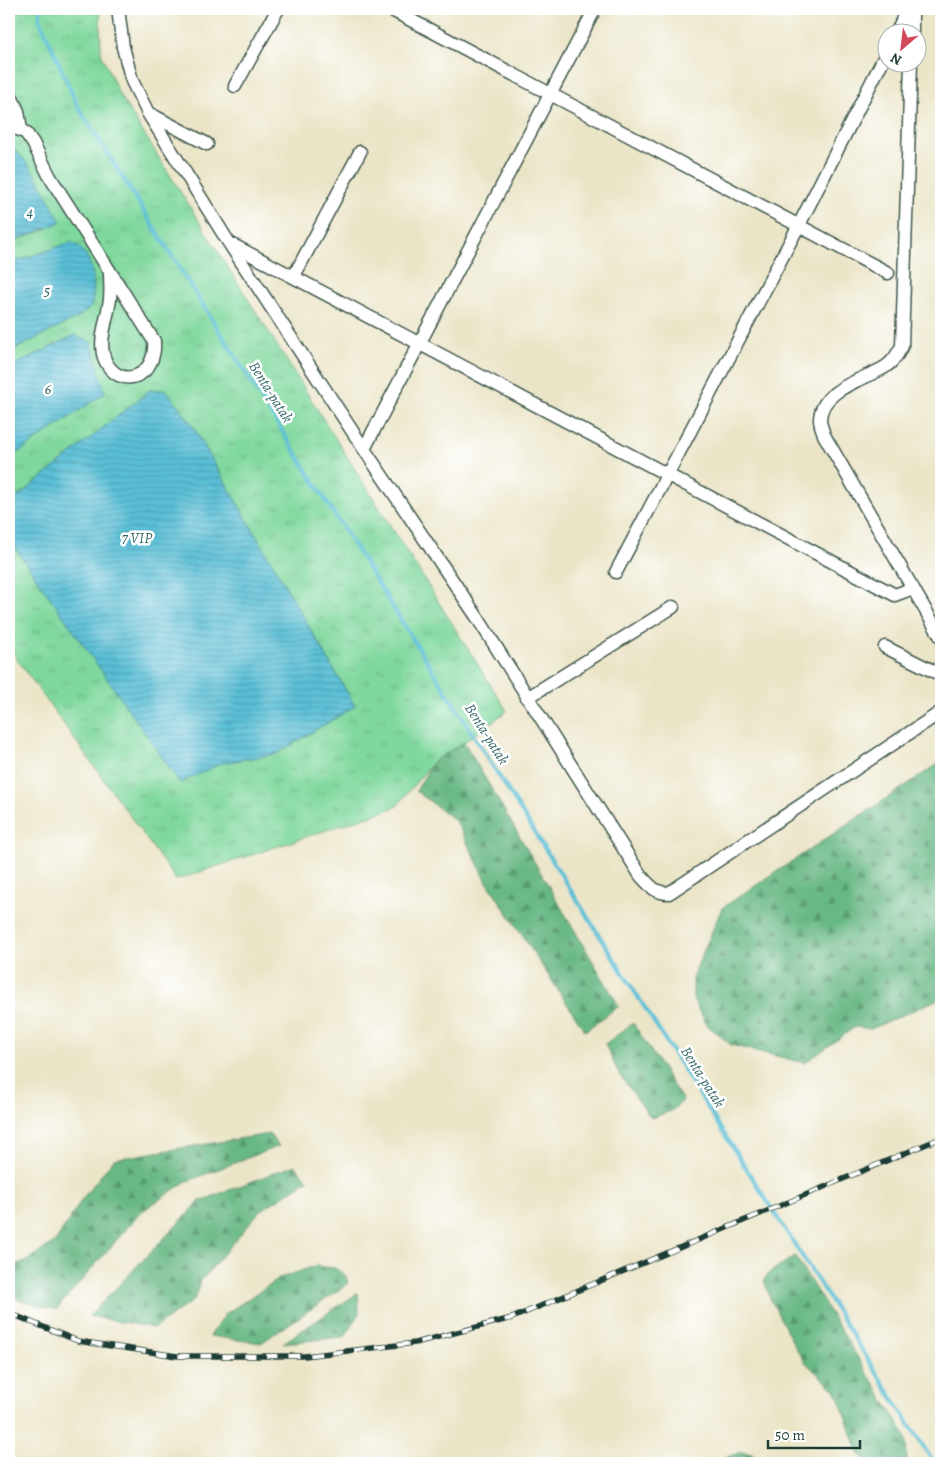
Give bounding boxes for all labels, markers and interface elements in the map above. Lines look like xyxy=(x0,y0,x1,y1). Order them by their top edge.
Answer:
north arrow xyxy=(878,22,928,72)
text: N xyxy=(887,48,905,70)
water label: 4 xyxy=(26,202,33,222)
water label: 5 xyxy=(43,281,51,301)
water label: Benta-patak xyxy=(244,358,298,427)
water label: 6 xyxy=(45,379,52,399)
water label: 7 VIP xyxy=(122,528,153,548)
water label: Benta-patak xyxy=(460,700,514,769)
water label: Benta-patak xyxy=(676,1043,730,1112)
scale bar xyxy=(768,1417,860,1449)
text: 50 m xyxy=(775,1425,805,1445)

